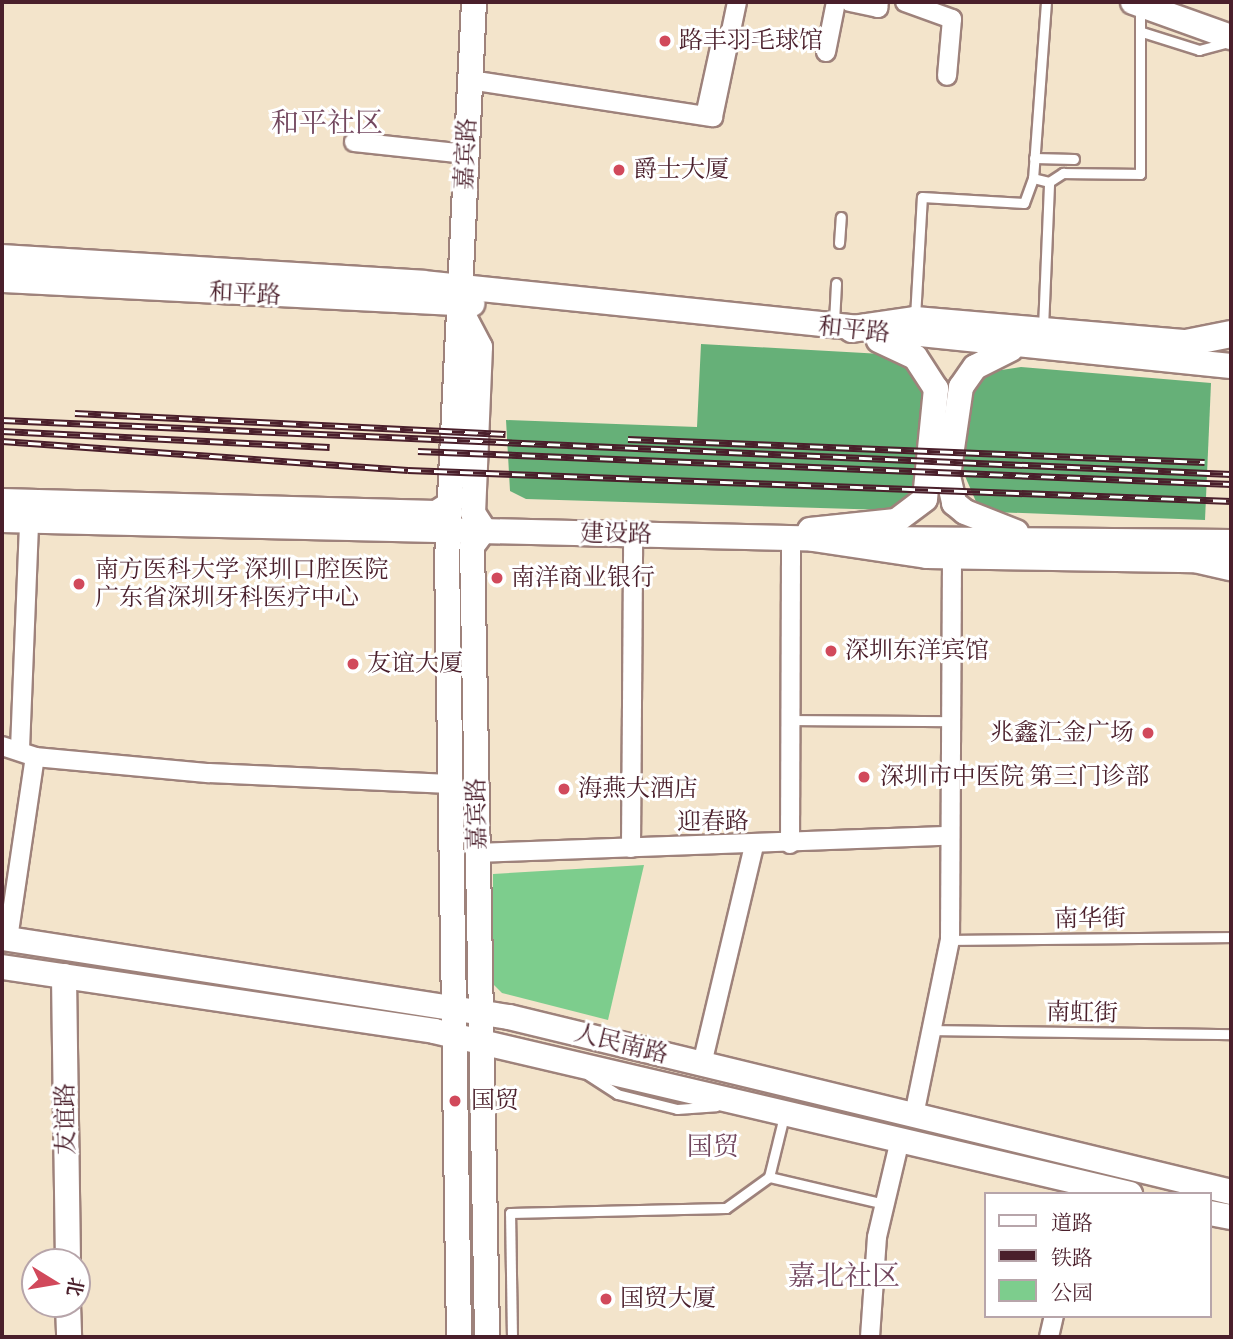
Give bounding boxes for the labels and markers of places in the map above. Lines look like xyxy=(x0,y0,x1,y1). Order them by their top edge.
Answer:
place label: 路丰羽毛球馆 xyxy=(679,27,823,55)
marker: 路丰羽毛球馆 xyxy=(657,33,673,49)
place label: 爵士大厦 xyxy=(633,156,729,184)
marker: 爵士大厦 xyxy=(611,162,627,178)
place label: 南方医科大学 深圳口腔医院 广东省深圳牙科医疗中心 xyxy=(95,556,388,612)
place label: 南洋商业银行 xyxy=(511,564,655,592)
marker: 南洋商业银行 xyxy=(489,570,505,586)
marker: 南方医科大学 深圳口腔医院 广东省深圳牙科医疗中心 xyxy=(69,574,89,594)
place label: 深圳东洋宾馆 xyxy=(845,637,989,665)
marker: 深圳东洋宾馆 xyxy=(823,643,839,659)
place label: 友谊大厦 xyxy=(367,650,463,678)
marker: 友谊大厦 xyxy=(345,656,361,672)
place label: 兆鑫汇金广场 xyxy=(990,719,1134,747)
marker: 兆鑫汇金广场 xyxy=(1140,725,1156,741)
place label: 深圳市中医院 第三门诊部 xyxy=(880,763,1149,791)
marker: 深圳市中医院 第三门诊部 xyxy=(854,767,874,787)
place label: 海燕大酒店 xyxy=(578,775,698,803)
marker: 海燕大酒店 xyxy=(556,781,572,797)
place label: 国贸 xyxy=(471,1087,519,1115)
marker: 国贸 xyxy=(445,1091,465,1111)
place label: 国贸大厦 xyxy=(620,1285,716,1313)
marker: 国贸大厦 xyxy=(598,1291,614,1307)

